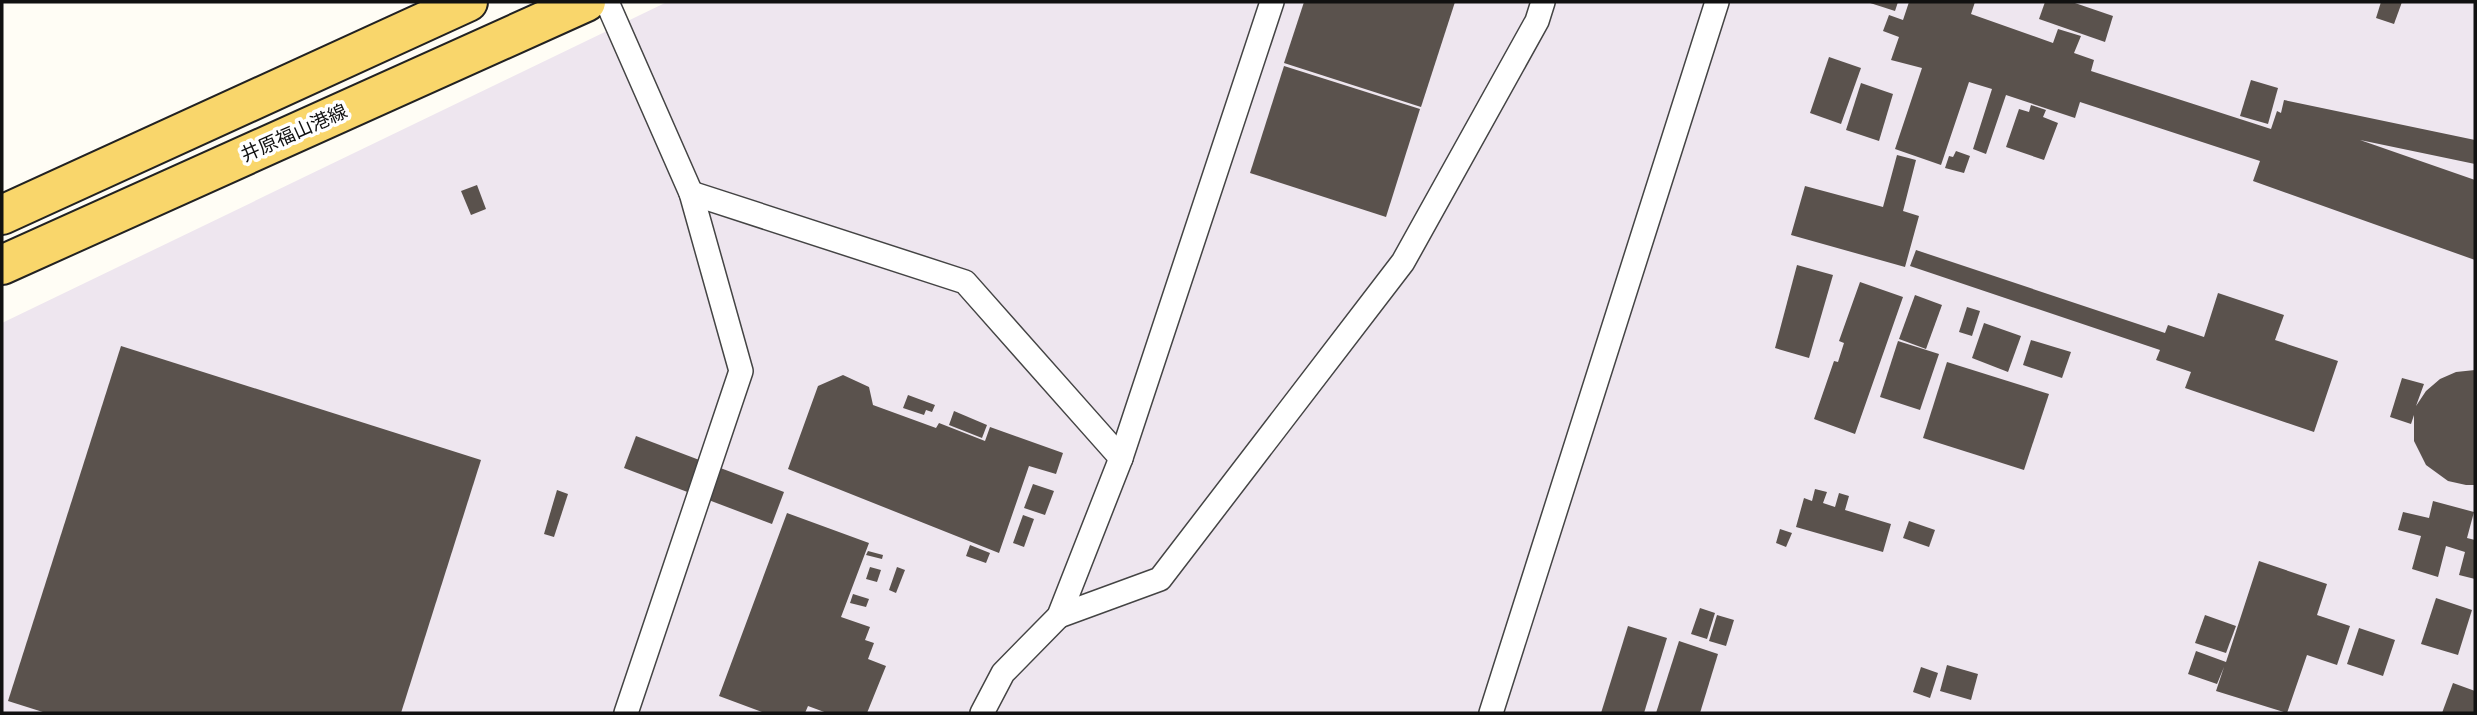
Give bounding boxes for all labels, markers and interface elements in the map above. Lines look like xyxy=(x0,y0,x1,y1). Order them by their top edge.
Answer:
street label: 井原福山港線 xyxy=(237,99,351,167)

